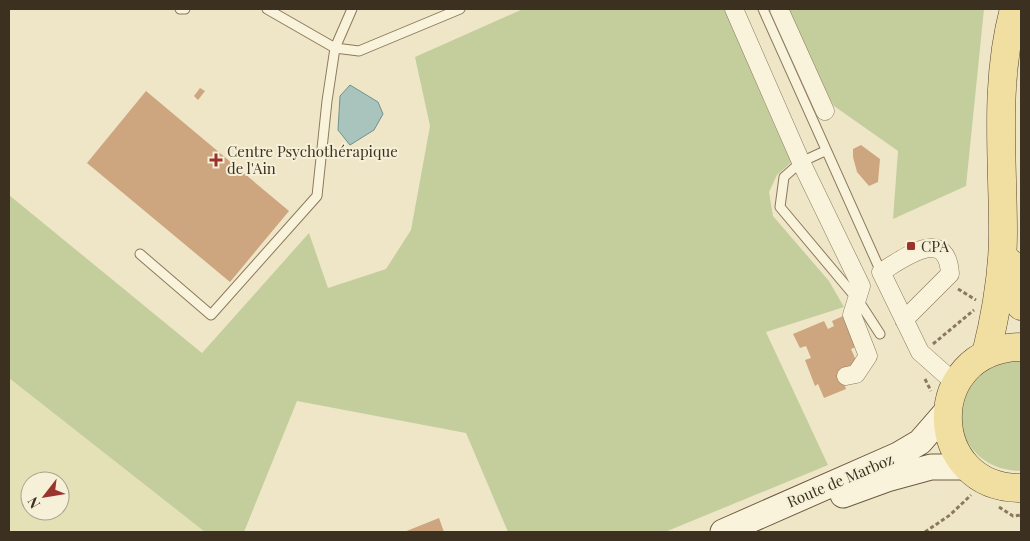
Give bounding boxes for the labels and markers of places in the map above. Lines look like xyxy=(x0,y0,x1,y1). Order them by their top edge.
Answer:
place label: Centre Psychothérapique de l'Ain xyxy=(227,141,398,178)
marker: Centre Psychothérapique de l'Ain xyxy=(209,153,223,167)
place label: CPA xyxy=(921,236,949,256)
marker: CPA xyxy=(905,240,917,252)

